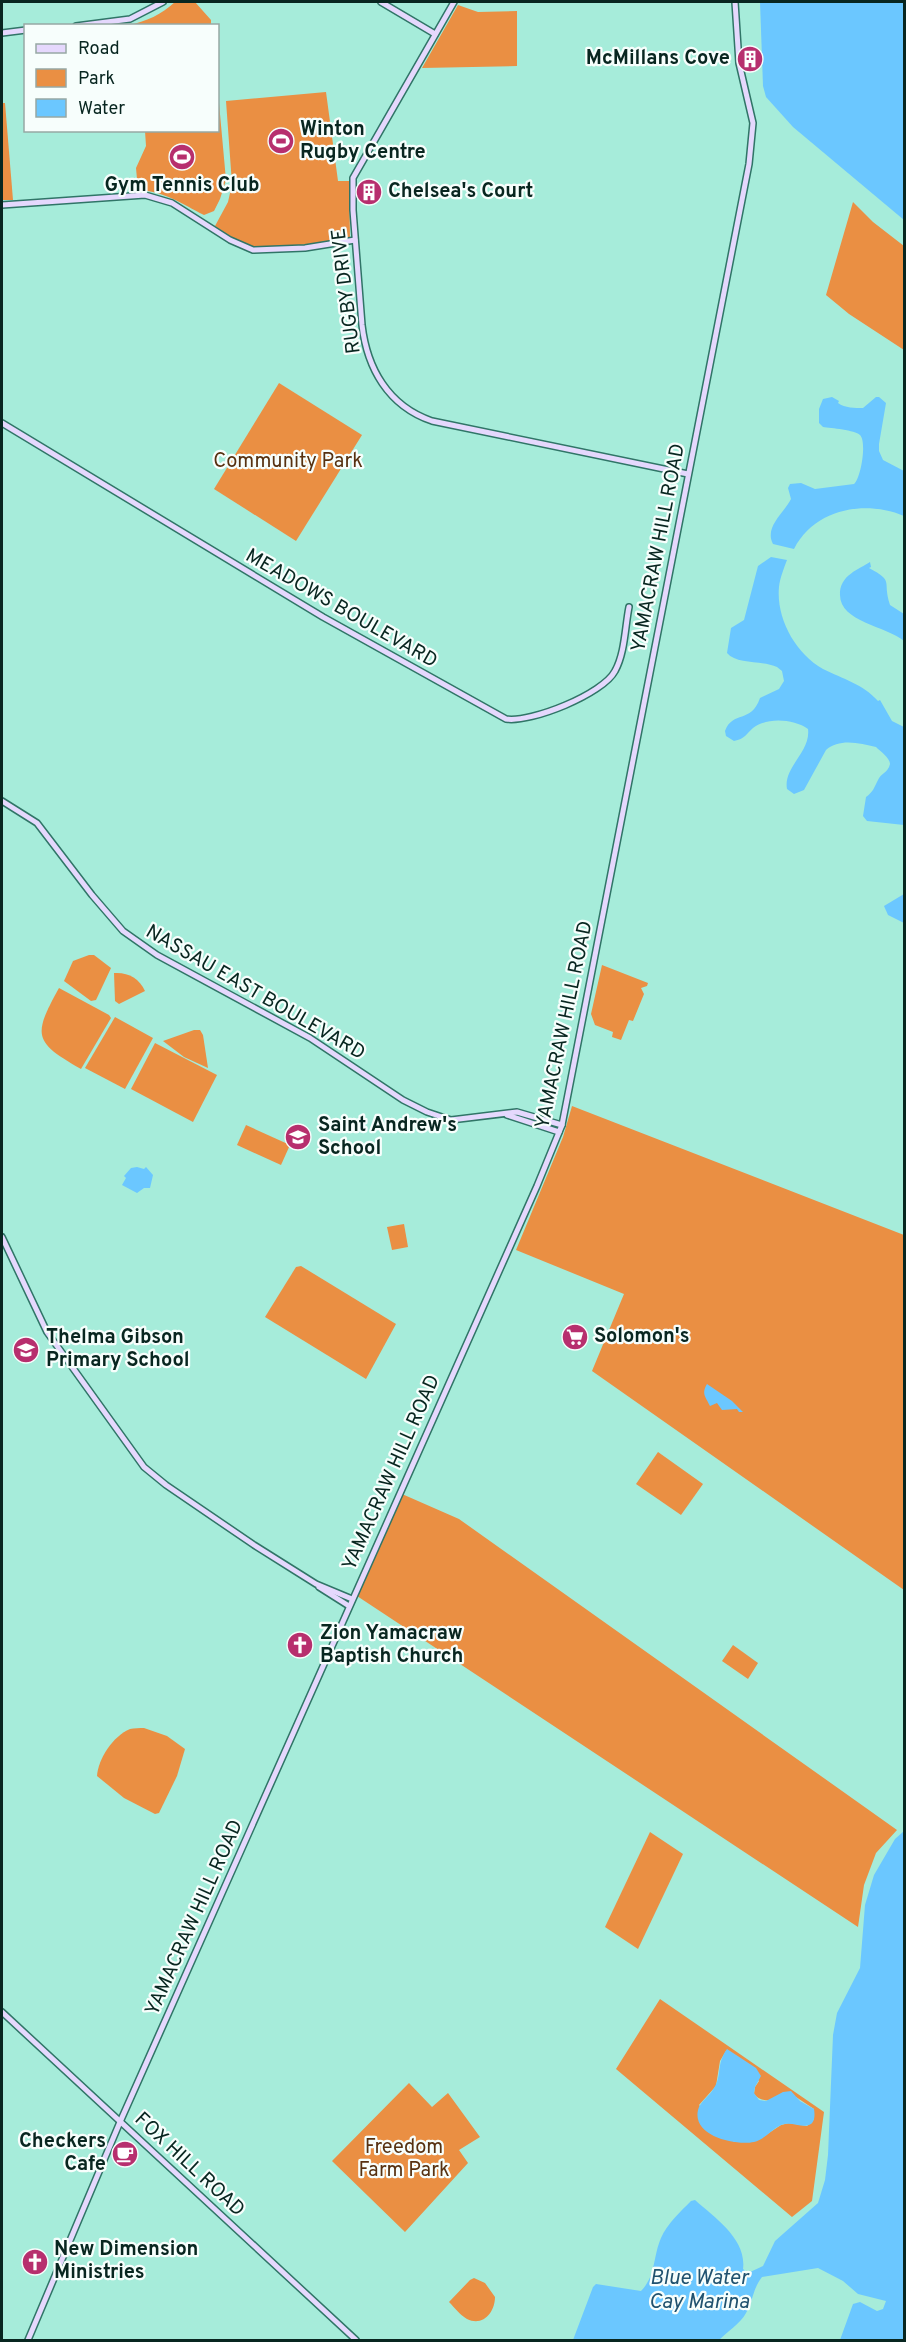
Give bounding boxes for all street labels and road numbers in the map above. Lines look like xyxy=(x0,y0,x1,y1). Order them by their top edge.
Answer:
street label: RUGBY DRIVE xyxy=(326,227,368,355)
street label: YAMACRAW HILL ROAD xyxy=(626,442,692,654)
street label: MEADOWS BOULEVARD xyxy=(240,543,442,675)
street label: NASSAU EAST BOULEVARD xyxy=(140,919,370,1067)
street label: YAMACRAW HILL ROAD xyxy=(530,919,600,1131)
street label: YAMACRAW HILL ROAD xyxy=(337,1371,447,1575)
street label: YAMACRAW HILL ROAD xyxy=(140,1816,250,2020)
street label: FOX HILL ROAD xyxy=(128,2107,250,2223)

